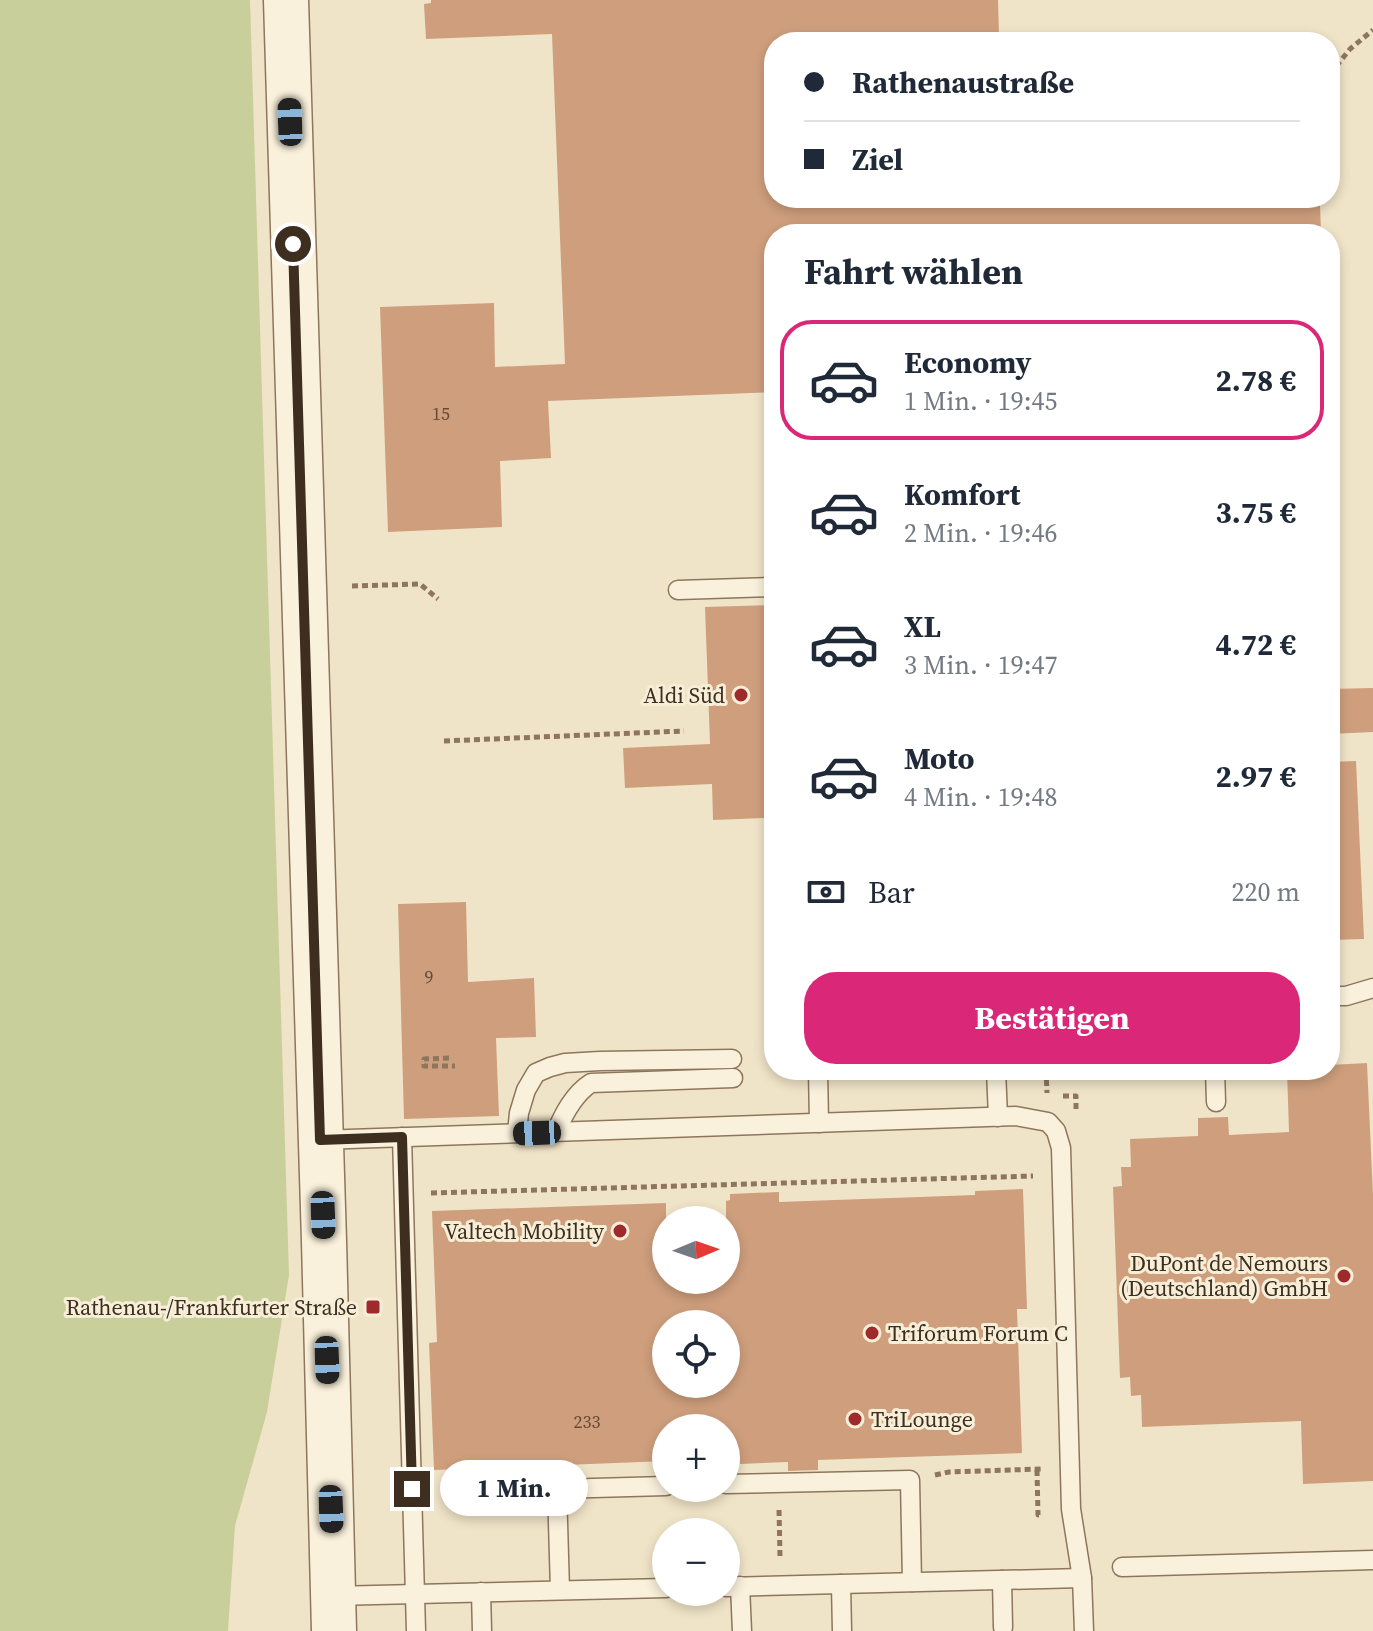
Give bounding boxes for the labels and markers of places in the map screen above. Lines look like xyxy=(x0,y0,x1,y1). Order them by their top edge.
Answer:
place label: Aldi Süd xyxy=(644,680,726,710)
marker: Aldi Süd xyxy=(732,686,750,704)
place label: Valtech Mobility xyxy=(444,1216,605,1246)
marker: Valtech Mobility xyxy=(611,1222,629,1240)
place label: DuPont de Nemours (Deutschland) GmbH xyxy=(1120,1248,1328,1303)
marker: DuPont de Nemours (Deutschland) GmbH xyxy=(1335,1267,1353,1285)
place label: Rathenau-/Frankfurter Straße xyxy=(66,1292,357,1322)
marker: Rathenau-/Frankfurter Straße xyxy=(364,1298,382,1316)
place label: Triforum Forum C xyxy=(888,1318,1068,1348)
marker: Triforum Forum C xyxy=(863,1324,881,1342)
place label: TriLounge xyxy=(871,1404,973,1434)
marker: TriLounge xyxy=(846,1410,864,1428)

